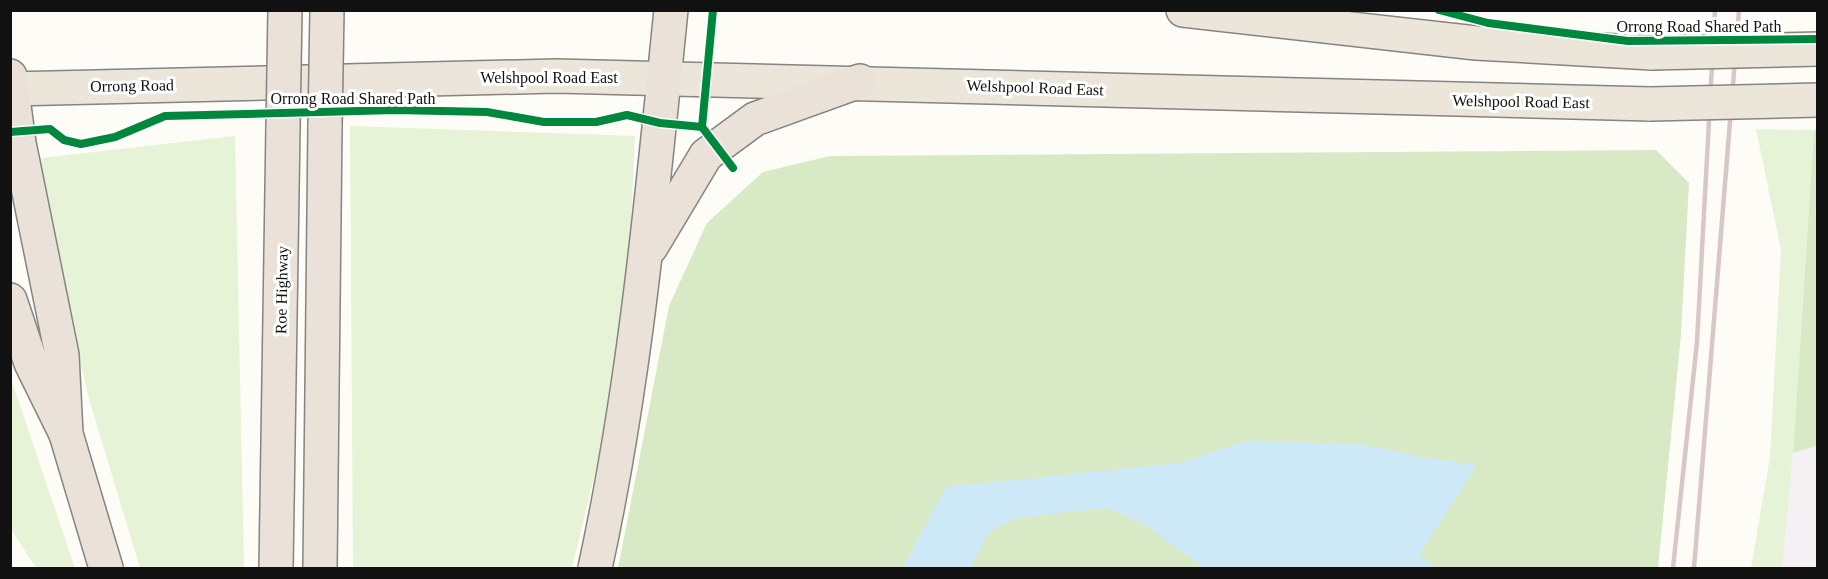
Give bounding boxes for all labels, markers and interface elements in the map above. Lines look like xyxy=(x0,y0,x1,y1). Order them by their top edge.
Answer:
street label: Orrong Road Shared Path xyxy=(1617,18,1781,36)
street label: Welshpool Road East xyxy=(480,69,618,87)
street label: Orrong Road xyxy=(90,76,174,96)
street label: Welshpool Road East xyxy=(966,77,1104,99)
street label: Orrong Road Shared Path xyxy=(271,90,435,108)
street label: Welshpool Road East xyxy=(1452,92,1590,112)
street label: Roe Highway xyxy=(272,246,292,334)

